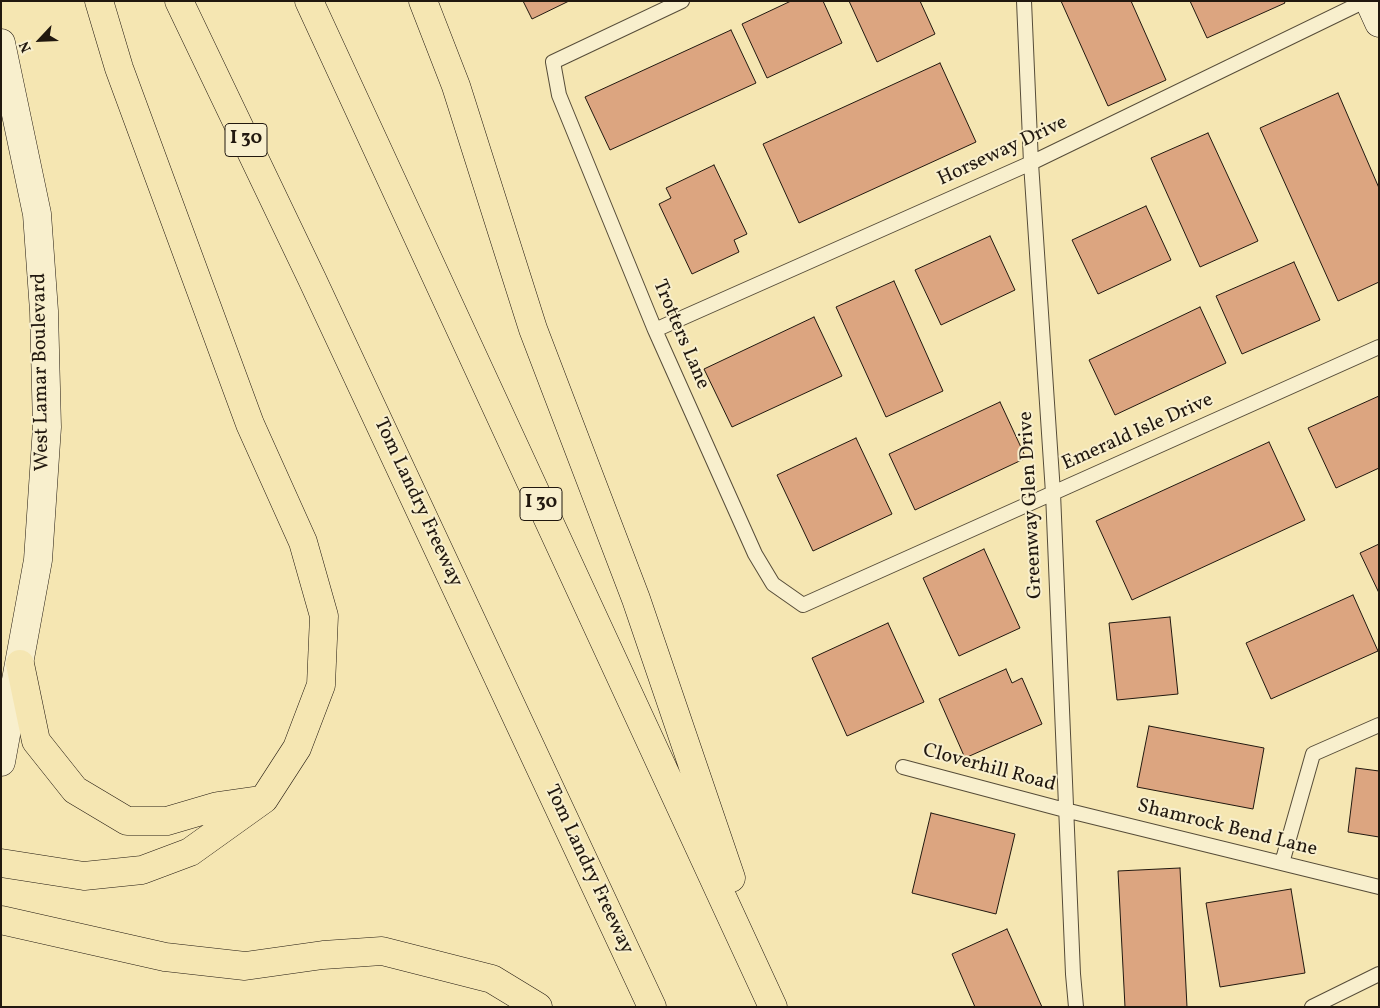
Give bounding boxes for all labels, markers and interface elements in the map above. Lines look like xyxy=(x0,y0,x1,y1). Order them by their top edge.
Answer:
north arrow xyxy=(15,15,65,65)
text: N xyxy=(15,38,37,55)
street label: Horseway Drive xyxy=(934,111,1072,193)
road number: I 30 xyxy=(225,124,267,156)
street label: West Lamar Boulevard xyxy=(28,273,56,471)
street label: Trotters Lane xyxy=(646,277,714,393)
street label: Emerald Isle Drive xyxy=(1059,389,1217,477)
street label: Greenway Glen Drive xyxy=(1015,411,1049,599)
street label: Tom Landry Freeway xyxy=(367,415,467,591)
road number: I 30 xyxy=(520,488,562,520)
street label: Cloverhill Road xyxy=(920,740,1058,798)
street label: Tom Landry Freeway xyxy=(538,782,638,958)
street label: Shamrock Bend Lane xyxy=(1134,795,1320,863)

